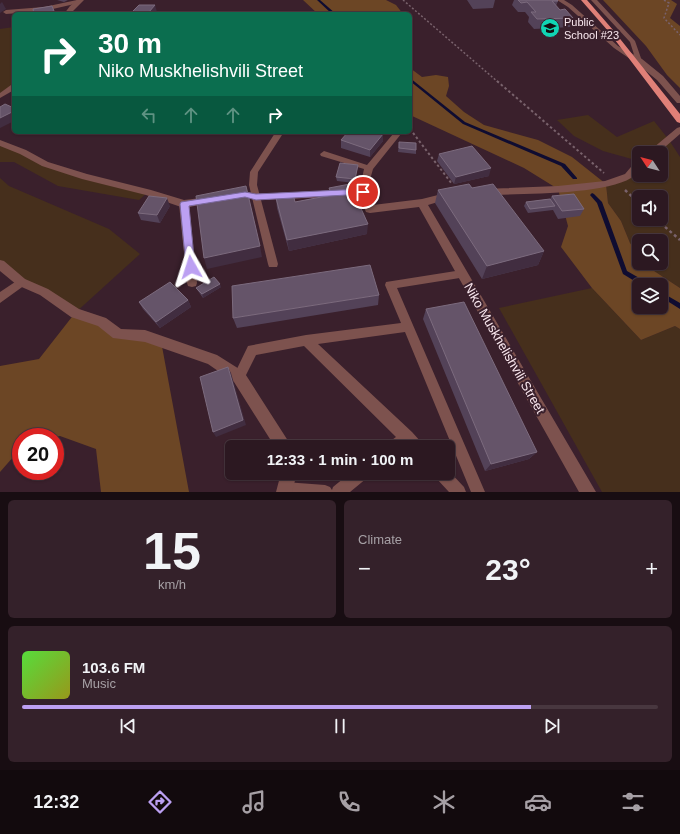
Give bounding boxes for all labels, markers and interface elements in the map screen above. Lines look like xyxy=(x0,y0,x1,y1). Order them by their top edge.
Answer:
place label: Public School #23 xyxy=(564,16,619,41)
school or university icon: Public School #23 xyxy=(539,17,561,39)
icon: right xyxy=(32,28,84,80)
text: 30 m xyxy=(98,28,162,59)
text: Niko Muskhelishvili Street xyxy=(98,61,303,81)
icon: left xyxy=(138,104,160,126)
icon: ahead xyxy=(180,104,202,126)
icon: ahead xyxy=(222,104,244,126)
icon: right xyxy=(264,104,286,126)
north arrow xyxy=(632,146,668,182)
map controls xyxy=(632,146,668,314)
pin xyxy=(346,175,380,209)
icon: arrive xyxy=(352,181,374,203)
button: sound xyxy=(632,190,668,226)
button: search xyxy=(632,234,668,270)
position arrow xyxy=(170,246,212,288)
button: layers xyxy=(632,278,668,314)
street label: Niko Muskhelishvili Street xyxy=(461,280,548,416)
speed limit sign: 20 xyxy=(12,428,64,480)
text: 12:33 · 1 min · 100 m xyxy=(267,451,413,468)
text: 15 xyxy=(143,522,201,580)
text: Climate xyxy=(358,532,402,547)
text: 23° xyxy=(485,553,531,586)
text: − xyxy=(358,556,371,581)
text: + xyxy=(645,556,658,581)
text: km/h xyxy=(158,577,186,592)
text: 103.6 FM xyxy=(82,659,145,676)
text: Music xyxy=(82,676,116,691)
icon: previous xyxy=(117,715,139,737)
icon: pause xyxy=(329,715,351,737)
icon: next xyxy=(541,715,563,737)
icon: directions xyxy=(146,788,174,816)
icon: music xyxy=(240,788,268,816)
icon: phone xyxy=(335,788,363,816)
icon: climate xyxy=(430,788,458,816)
icon: car xyxy=(524,788,552,816)
icon: filters xyxy=(619,788,647,816)
text: 12:32 xyxy=(33,792,79,812)

